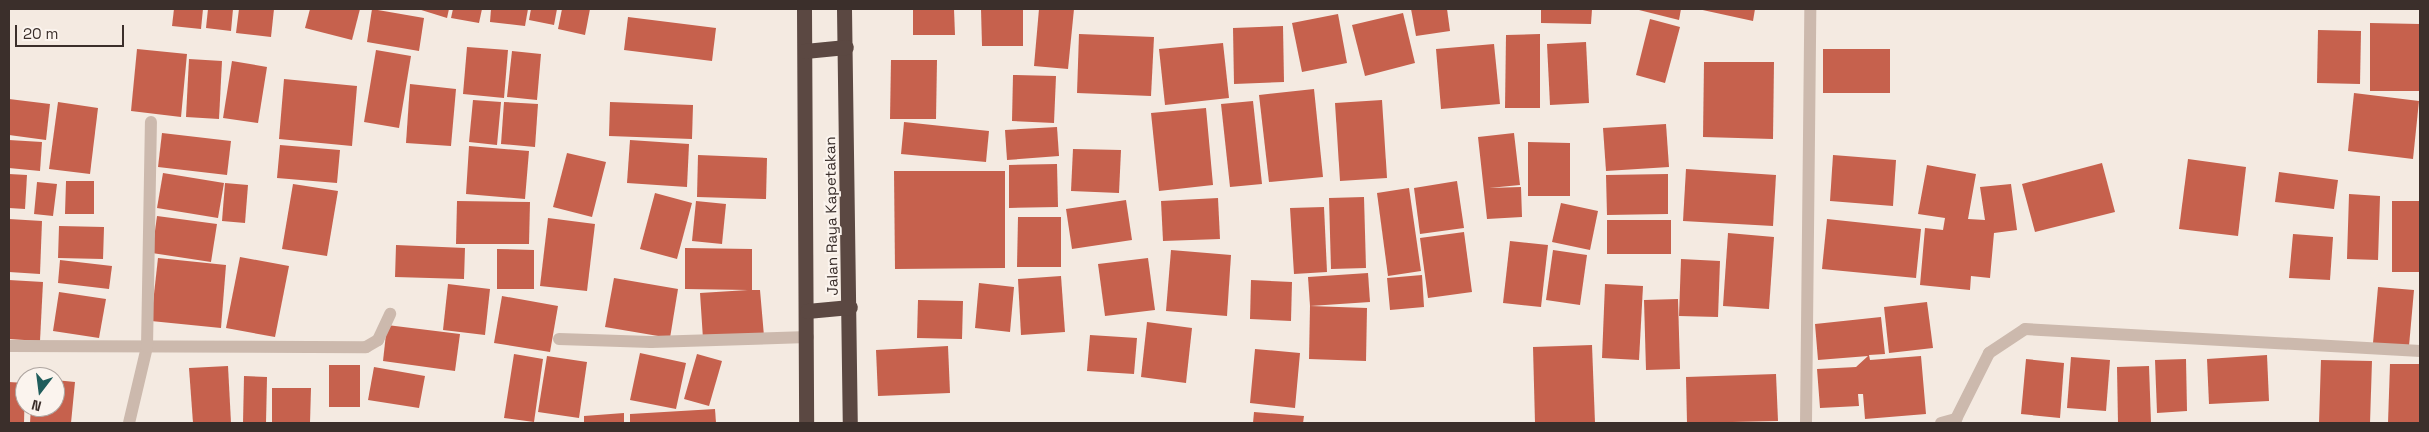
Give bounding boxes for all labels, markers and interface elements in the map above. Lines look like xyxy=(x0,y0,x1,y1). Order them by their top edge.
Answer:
scale bar xyxy=(18,15,126,47)
text: 20 m xyxy=(23,24,58,43)
street label: Jalan Raya Kapetakan xyxy=(821,136,841,296)
north arrow xyxy=(15,367,65,417)
text: N xyxy=(30,396,43,415)

